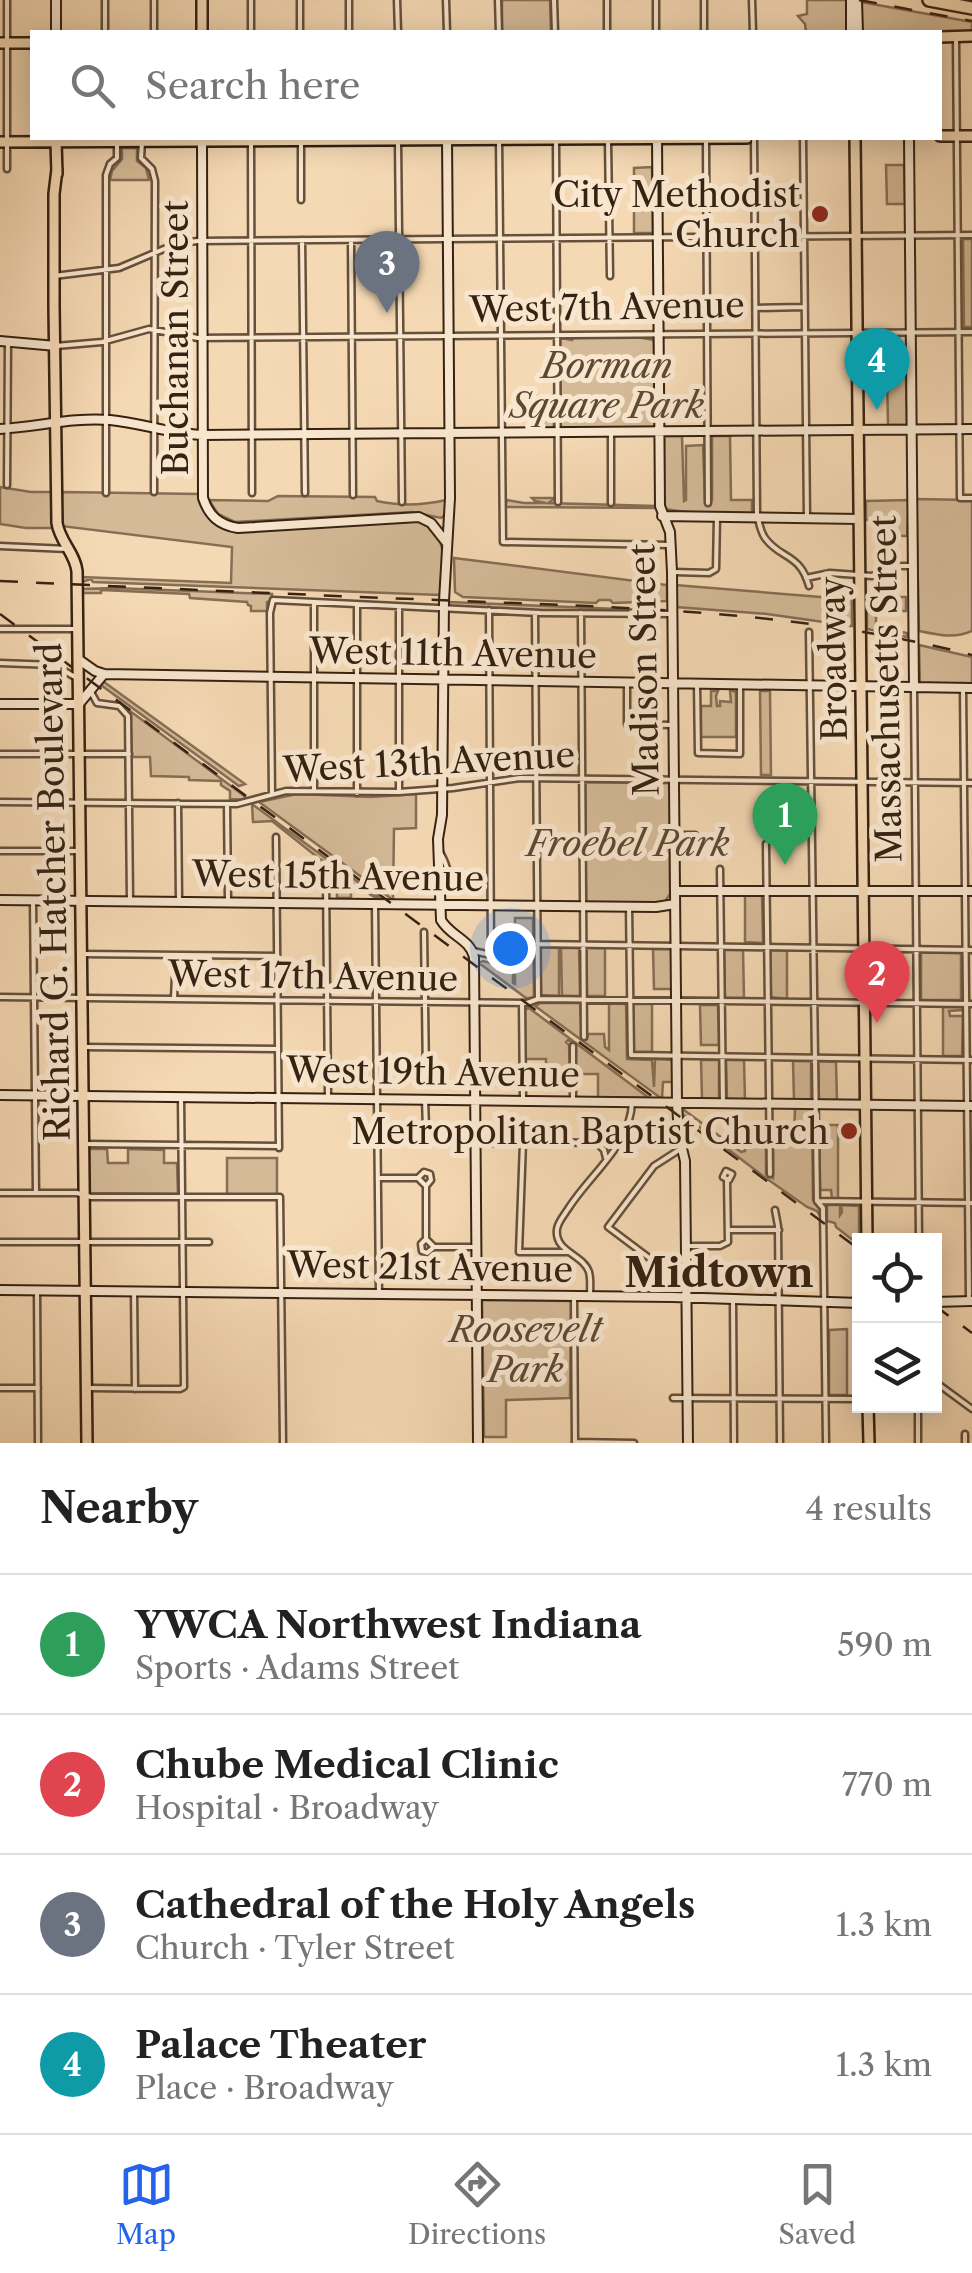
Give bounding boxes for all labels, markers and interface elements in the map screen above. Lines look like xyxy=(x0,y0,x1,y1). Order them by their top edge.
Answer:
search box xyxy=(30,30,942,140)
icon: search xyxy=(65,58,120,113)
text: Search here xyxy=(145,62,360,109)
place label: City Methodist Church xyxy=(553,173,801,256)
street label: Buchanan Street xyxy=(154,200,197,476)
marker: City Methodist Church xyxy=(809,203,831,225)
pin: 3 xyxy=(354,230,420,313)
street label: West 7th Avenue xyxy=(468,283,745,331)
pin: 4 xyxy=(844,328,910,410)
park label: Borman Square Park xyxy=(508,344,704,427)
street label: Massachusetts Street xyxy=(861,514,911,863)
street label: Madison Street xyxy=(620,543,668,797)
street label: Broadway xyxy=(810,576,856,742)
street label: West 11th Avenue xyxy=(308,629,597,677)
street label: Richard G. Hatcher Boulevard xyxy=(27,642,79,1142)
street label: West 13th Avenue xyxy=(281,733,576,791)
pin: 1 xyxy=(752,782,818,865)
park label: Froebel Park xyxy=(523,822,730,865)
street label: West 15th Avenue xyxy=(191,852,484,900)
your location xyxy=(485,923,536,974)
pin: 2 xyxy=(844,940,910,1023)
street label: West 17th Avenue xyxy=(167,952,458,1000)
street label: West 19th Avenue xyxy=(285,1048,580,1096)
place label: Metropolitan Baptist Church xyxy=(351,1110,829,1153)
marker: Metropolitan Baptist Church xyxy=(838,1120,860,1142)
map controls xyxy=(852,1233,942,1413)
button: locate xyxy=(852,1233,942,1323)
street label: West 21st Avenue xyxy=(286,1243,573,1291)
district label: Midtown xyxy=(624,1248,814,1297)
park label: Roosevelt Park xyxy=(446,1308,604,1391)
button: layers xyxy=(852,1323,942,1413)
text: Nearby xyxy=(40,1482,198,1534)
text: 4 results xyxy=(806,1489,932,1528)
text: YWCA Northwest Indiana xyxy=(135,1601,642,1648)
text: 1 xyxy=(65,1625,80,1664)
text: 590 m xyxy=(837,1625,932,1664)
text: Sports · Adams Street xyxy=(135,1648,459,1687)
text: Chube Medical Clinic xyxy=(135,1741,559,1788)
text: 2 xyxy=(63,1765,82,1804)
text: 770 m xyxy=(842,1765,932,1804)
text: Hospital · Broadway xyxy=(135,1788,439,1827)
text: Cathedral of the Holy Angels xyxy=(135,1881,695,1928)
text: 3 xyxy=(63,1905,82,1944)
text: 1.3 km xyxy=(836,1905,932,1944)
text: Church · Tyler Street xyxy=(135,1928,455,1967)
text: Palace Theater xyxy=(135,2021,426,2068)
text: 4 xyxy=(63,2045,82,2084)
text: 1.3 km xyxy=(836,2045,932,2084)
text: Place · Broadway xyxy=(135,2068,394,2107)
tab: Map xyxy=(116,2157,176,2251)
tab: Directions xyxy=(408,2157,546,2251)
tab: Saved xyxy=(778,2157,856,2251)

